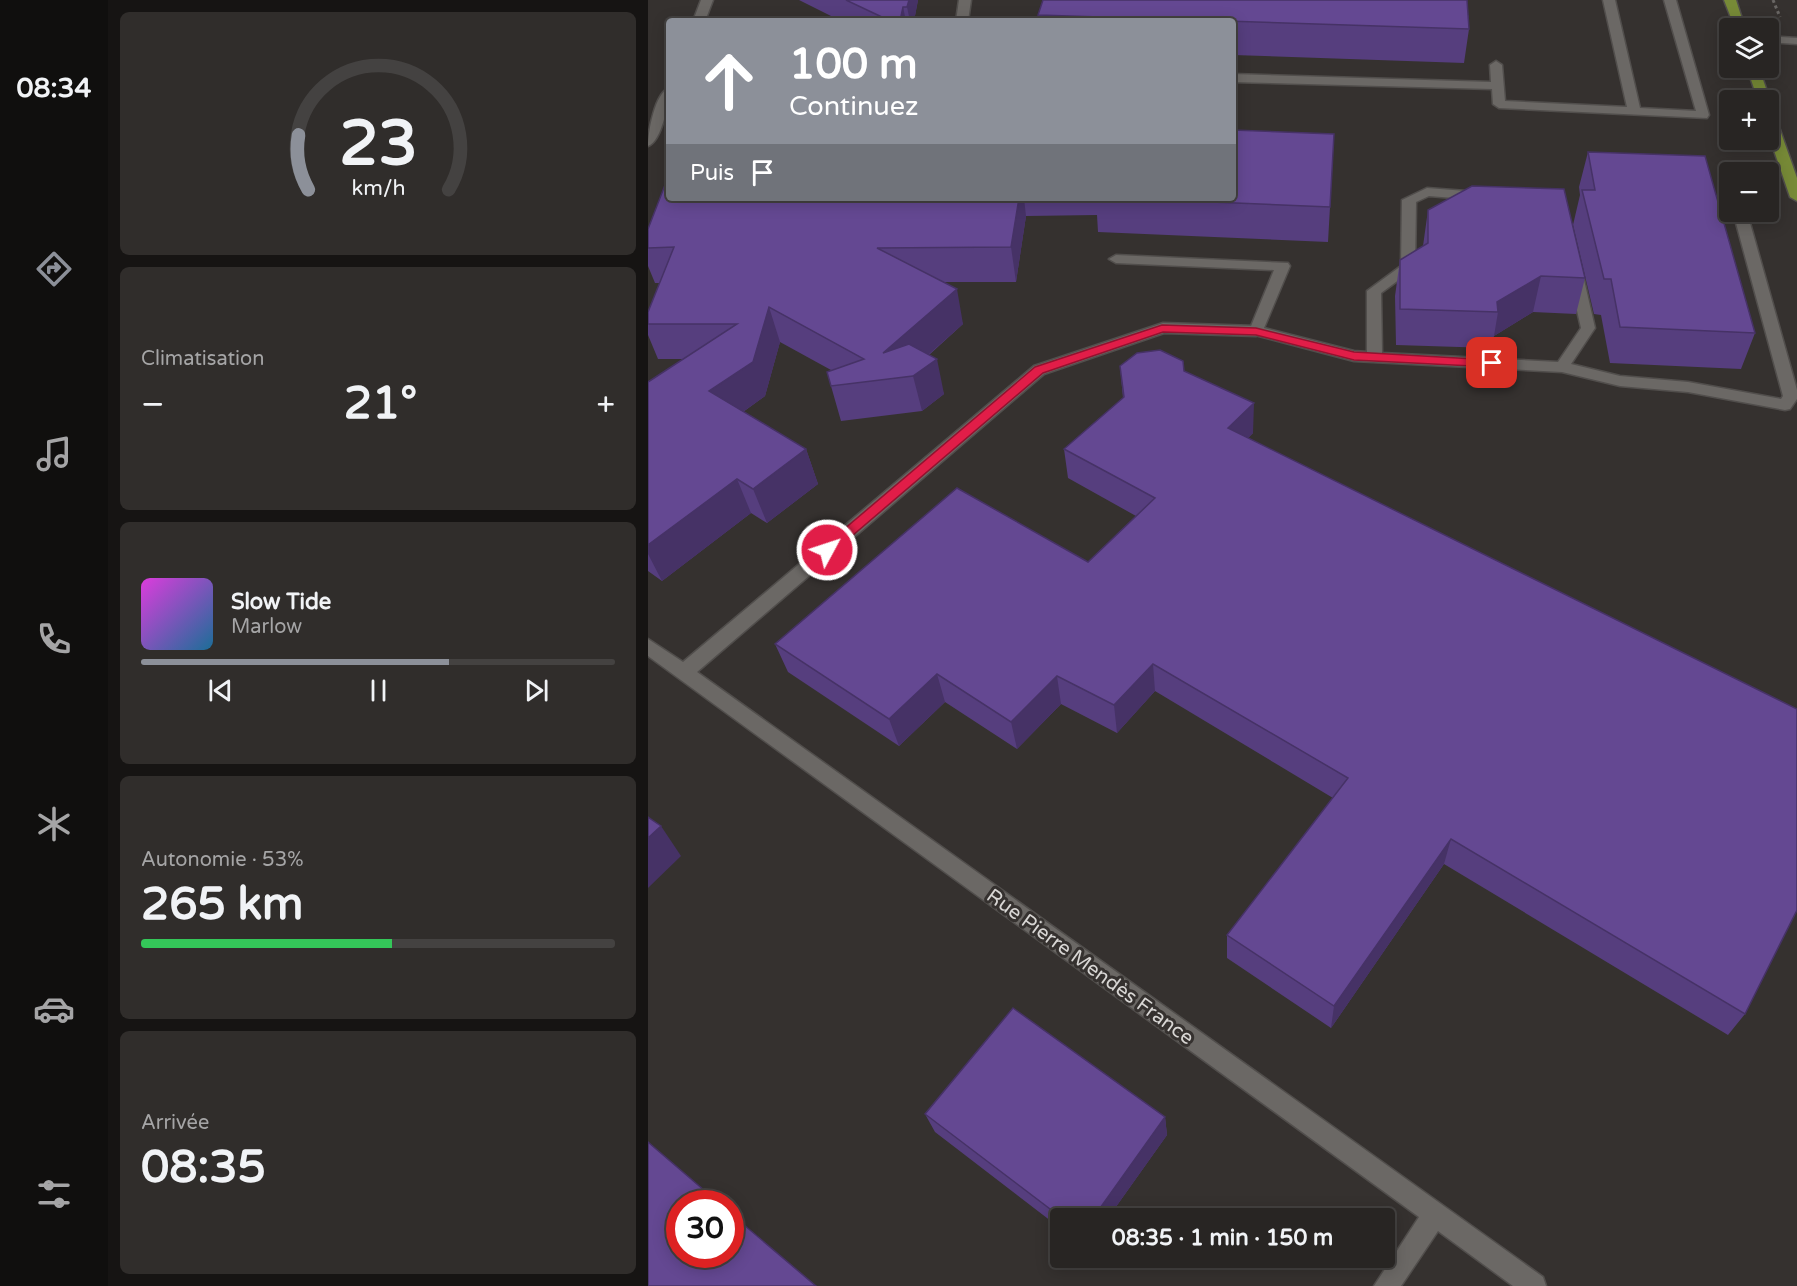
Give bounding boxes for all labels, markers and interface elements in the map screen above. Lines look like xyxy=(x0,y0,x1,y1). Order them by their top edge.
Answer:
map controls xyxy=(1719,18,1779,222)
button: layers xyxy=(1719,18,1779,78)
text: 100 m xyxy=(789,39,918,90)
icon: ahead xyxy=(690,42,768,120)
text: 08:34 xyxy=(17,72,91,105)
text: Continuez xyxy=(789,90,918,123)
button: + xyxy=(1719,90,1779,150)
text: 23 xyxy=(339,108,417,183)
icon: arrive xyxy=(746,156,779,189)
text: Puis xyxy=(690,160,734,186)
button: − xyxy=(1719,162,1779,222)
text: km/h xyxy=(351,176,405,202)
icon: directions xyxy=(33,248,75,290)
pin xyxy=(1466,337,1517,388)
icon: arrive xyxy=(1475,346,1508,379)
text: Climatisation xyxy=(141,347,264,371)
text: 21° xyxy=(344,377,417,431)
text: − xyxy=(141,385,165,424)
text: + xyxy=(596,385,615,424)
icon: music xyxy=(33,433,75,475)
position arrow xyxy=(795,518,859,582)
text: Slow Tide xyxy=(231,589,331,615)
text: Marlow xyxy=(231,615,302,639)
icon: phone xyxy=(33,618,75,660)
icon: previous xyxy=(204,674,237,707)
icon: pause xyxy=(362,674,395,707)
icon: next xyxy=(520,674,553,707)
icon: climate xyxy=(33,803,75,845)
text: Autonomie · 53% xyxy=(141,848,303,872)
text: 265 km xyxy=(141,878,303,932)
street label: Rue Pierre Mendès France xyxy=(982,884,1198,1050)
icon: car xyxy=(33,988,75,1030)
text: Arrivée xyxy=(141,1111,209,1135)
text: 08:35 xyxy=(141,1141,266,1195)
icon: filters xyxy=(33,1173,75,1215)
speed limit sign: 30 xyxy=(666,1190,744,1268)
text: 08:35 · 1 min · 150 m xyxy=(1112,1225,1333,1251)

